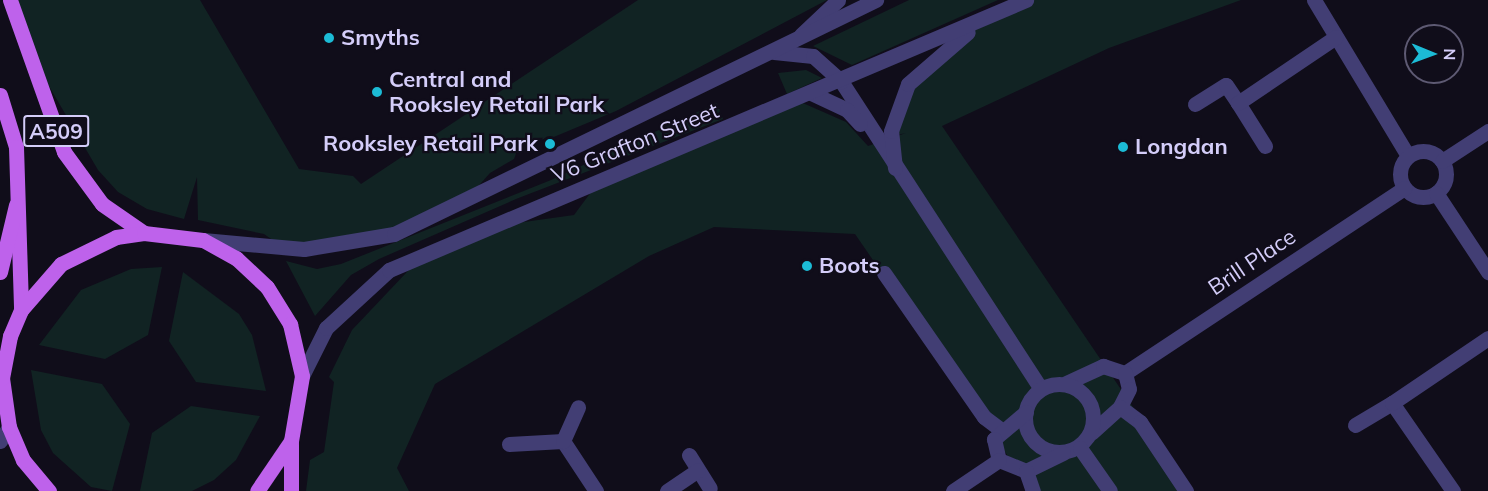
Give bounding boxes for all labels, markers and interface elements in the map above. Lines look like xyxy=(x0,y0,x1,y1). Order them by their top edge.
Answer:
north arrow xyxy=(1404,24,1464,84)
place label: Smyths xyxy=(341,25,420,51)
marker: Smyths xyxy=(322,31,336,45)
text: N xyxy=(1440,48,1460,60)
place label: Central and Rooksley Retail Park xyxy=(389,66,604,118)
marker: Central and Rooksley Retail Park xyxy=(370,85,384,99)
street label: V6 Grafton Street xyxy=(548,97,722,189)
road number: A509 xyxy=(23,113,89,149)
place label: Rooksley Retail Park xyxy=(323,131,538,157)
place label: Longdan xyxy=(1135,134,1228,160)
marker: Rooksley Retail Park xyxy=(543,137,557,151)
marker: Longdan xyxy=(1116,140,1130,154)
street label: Brill Place xyxy=(1203,223,1301,301)
place label: Boots xyxy=(819,253,879,279)
marker: Boots xyxy=(800,259,814,273)

